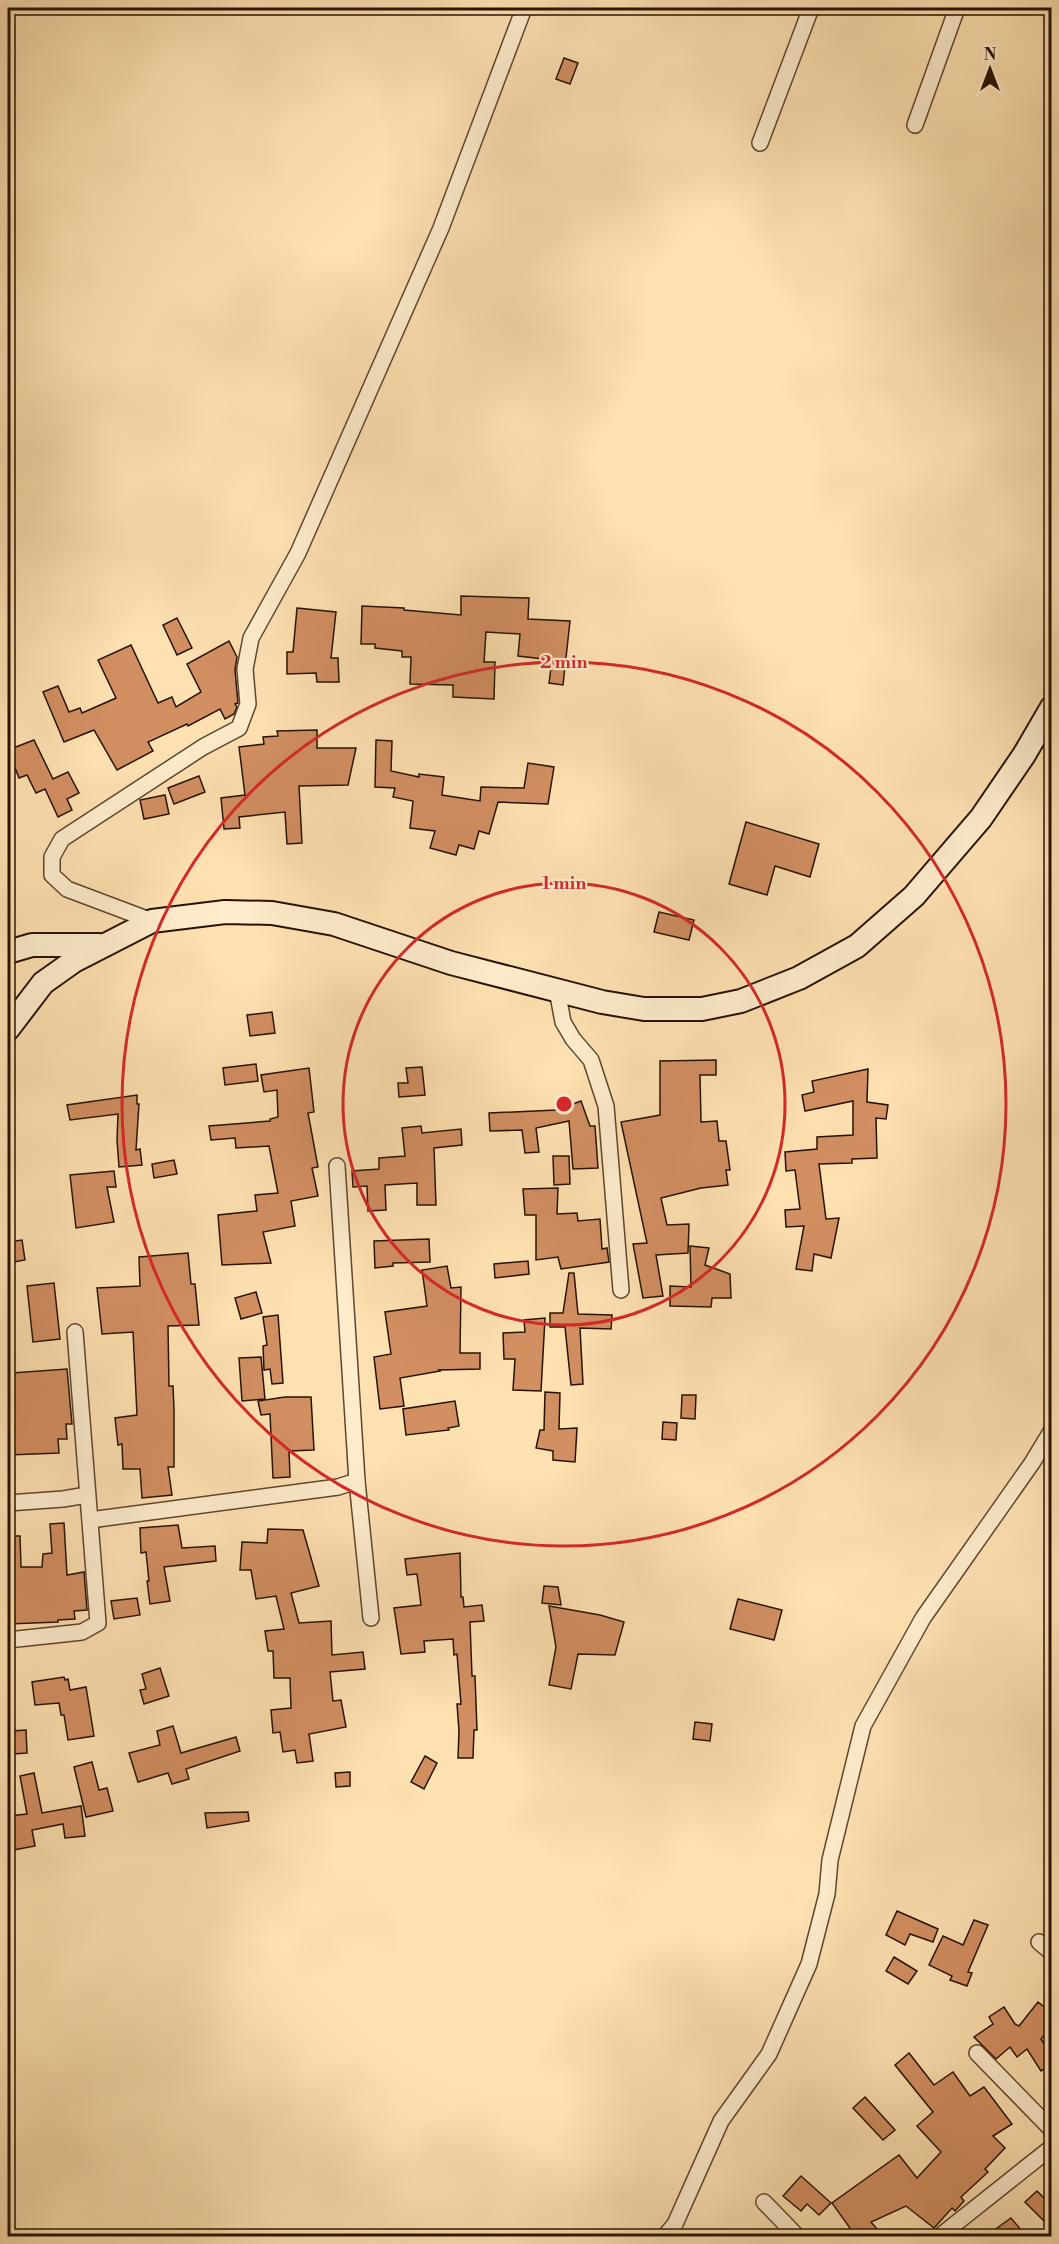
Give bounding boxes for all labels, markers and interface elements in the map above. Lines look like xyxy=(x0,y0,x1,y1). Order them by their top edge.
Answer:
north arrow xyxy=(960,39,1020,99)
text: N xyxy=(984,45,997,65)
text: 2 min xyxy=(540,651,588,674)
text: 1 min xyxy=(542,872,586,895)
centre of rings xyxy=(554,1094,574,1114)

